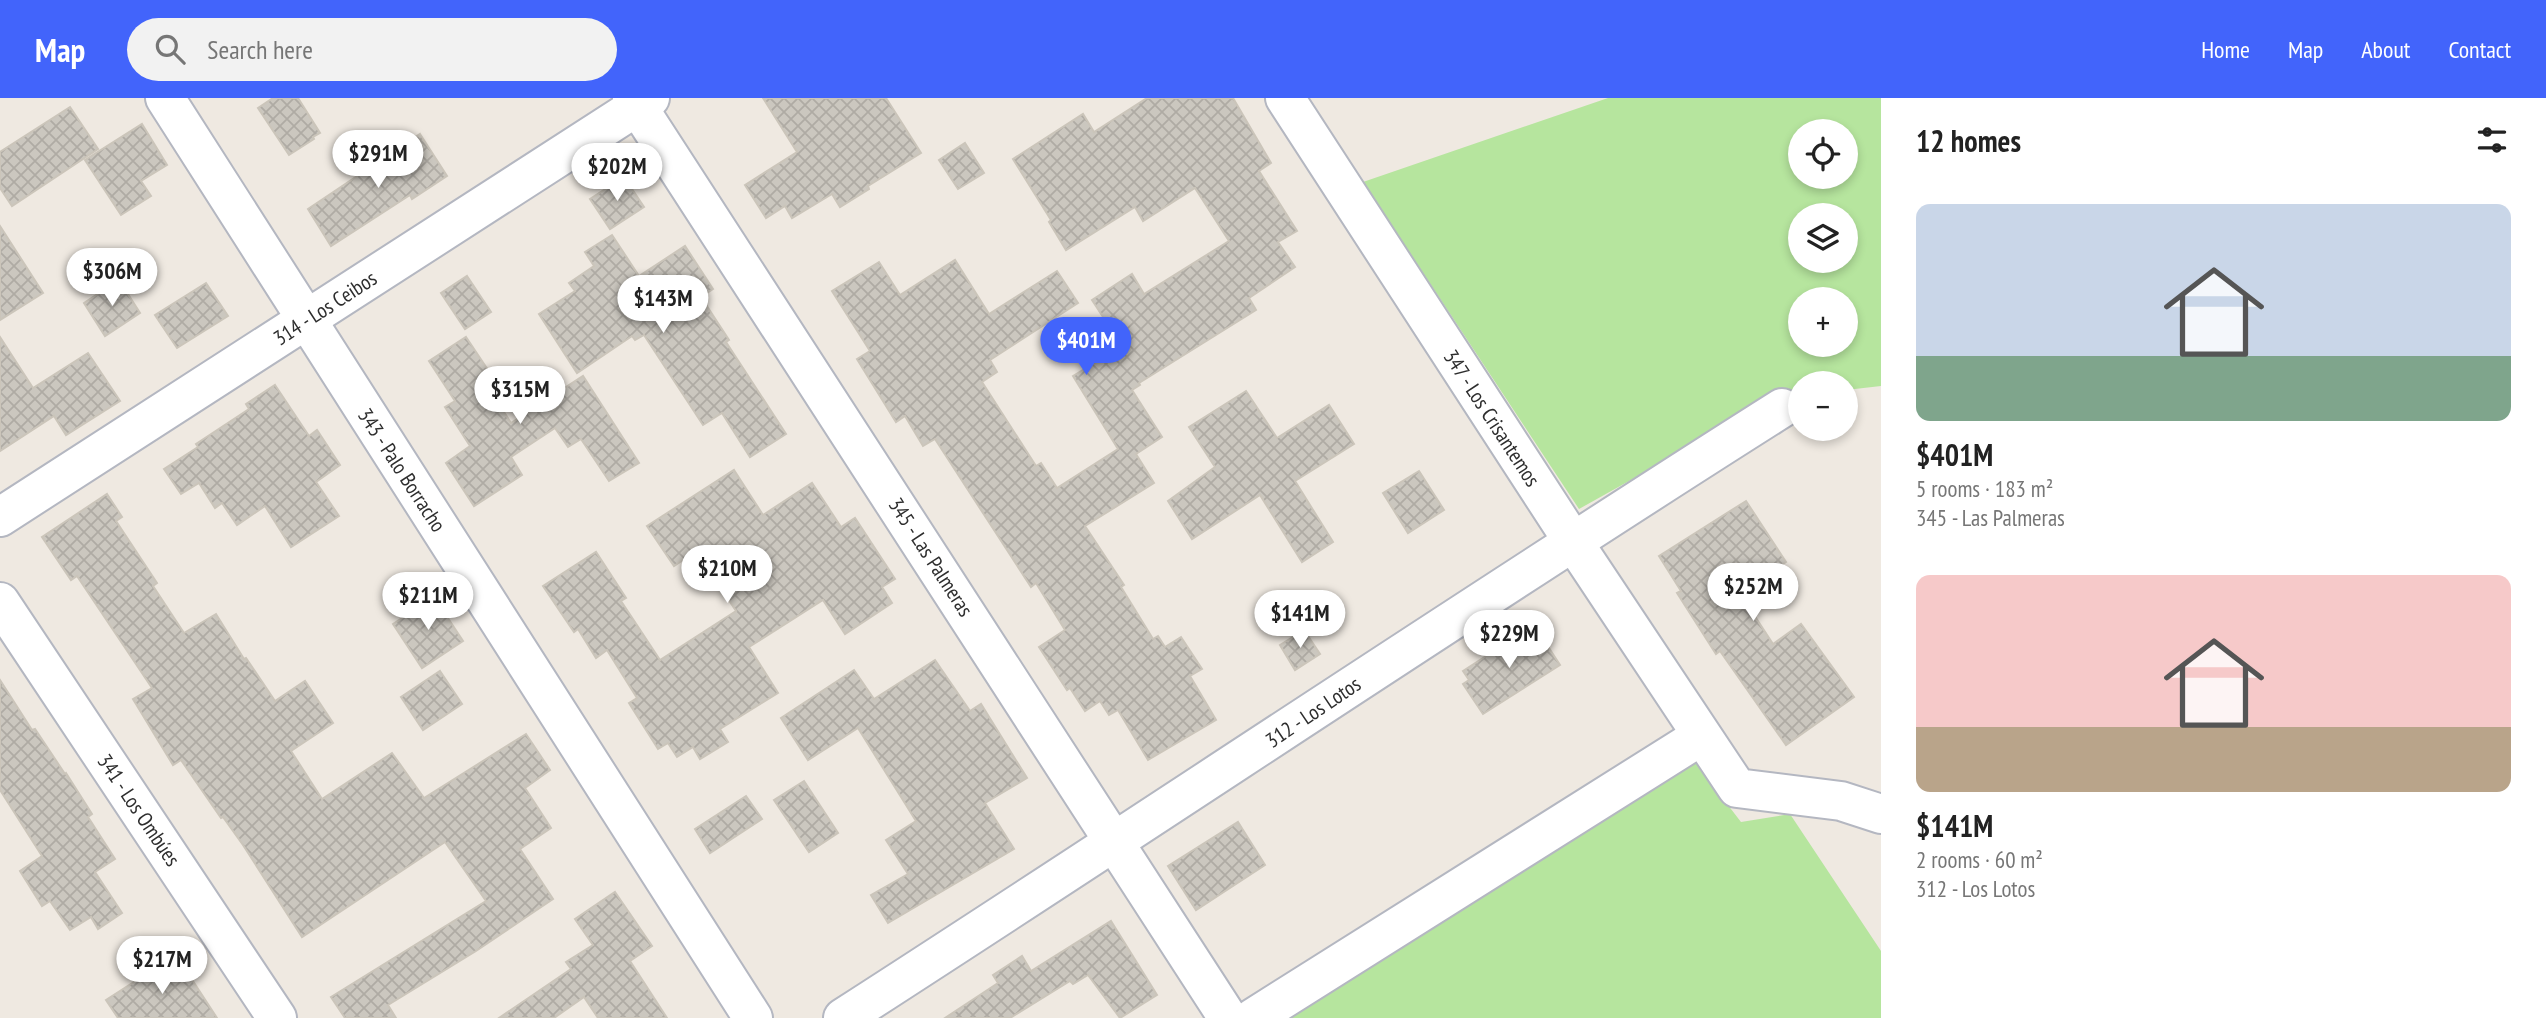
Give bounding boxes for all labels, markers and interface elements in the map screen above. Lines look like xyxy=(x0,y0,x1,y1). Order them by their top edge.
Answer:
search box xyxy=(127,18,617,81)
text: Map xyxy=(35,28,85,71)
icon: search xyxy=(151,30,189,68)
text: Search here xyxy=(207,33,313,66)
text: Home xyxy=(2201,34,2250,65)
text: Map xyxy=(2288,34,2323,65)
text: About xyxy=(2361,34,2410,65)
text: Contact xyxy=(2448,34,2511,65)
map controls xyxy=(1788,119,1858,441)
button: locate xyxy=(1788,119,1858,189)
text: 12 homes xyxy=(1916,121,2021,160)
icon: filters xyxy=(2473,121,2511,159)
pin: $291M xyxy=(329,130,427,190)
text: $291M xyxy=(348,138,408,167)
pin: $202M xyxy=(568,144,666,203)
text: $202M xyxy=(587,151,647,180)
button: layers xyxy=(1788,203,1858,273)
pin: $306M xyxy=(63,248,161,308)
icon: home xyxy=(2151,249,2277,375)
text: $306M xyxy=(82,256,142,285)
street label: 314 - Los Ceibos xyxy=(268,265,382,351)
pin: $143M xyxy=(614,275,712,335)
text: $143M xyxy=(633,283,693,312)
button: + xyxy=(1788,287,1858,357)
pin: $401M xyxy=(1037,317,1135,377)
text: $401M xyxy=(1056,325,1116,354)
street label: 347 - Los Crisantemos xyxy=(1438,344,1546,492)
pin: $315M xyxy=(471,366,569,426)
button: − xyxy=(1788,371,1858,441)
text: $315M xyxy=(490,374,550,403)
street label: 343 - Palo Borracho xyxy=(352,403,452,537)
text: $401M xyxy=(1916,435,1993,474)
text: 5 rooms · 183 m² xyxy=(1916,474,2053,503)
street label: 345 - Las Palmeras xyxy=(883,493,979,621)
text: 345 - Las Palmeras xyxy=(1916,503,2065,532)
pin: $210M xyxy=(678,546,776,605)
text: $210M xyxy=(697,553,757,582)
pin: $252M xyxy=(1704,564,1802,623)
text: $252M xyxy=(1723,571,1783,600)
pin: $211M xyxy=(379,573,477,632)
text: $211M xyxy=(398,580,458,609)
pin: $141M xyxy=(1251,590,1349,650)
text: $141M xyxy=(1270,598,1330,627)
pin: $229M xyxy=(1460,610,1558,670)
text: $229M xyxy=(1479,618,1539,647)
icon: home xyxy=(2151,620,2277,746)
street label: 312 - Los Lotos xyxy=(1260,670,1366,754)
street label: 341 - Los Ombúes xyxy=(92,749,186,871)
text: $141M xyxy=(1916,806,1993,845)
text: 2 rooms · 60 m² xyxy=(1916,845,2043,874)
text: 312 - Los Lotos xyxy=(1916,874,2035,903)
pin: $217M xyxy=(113,936,211,996)
text: $217M xyxy=(132,944,192,973)

